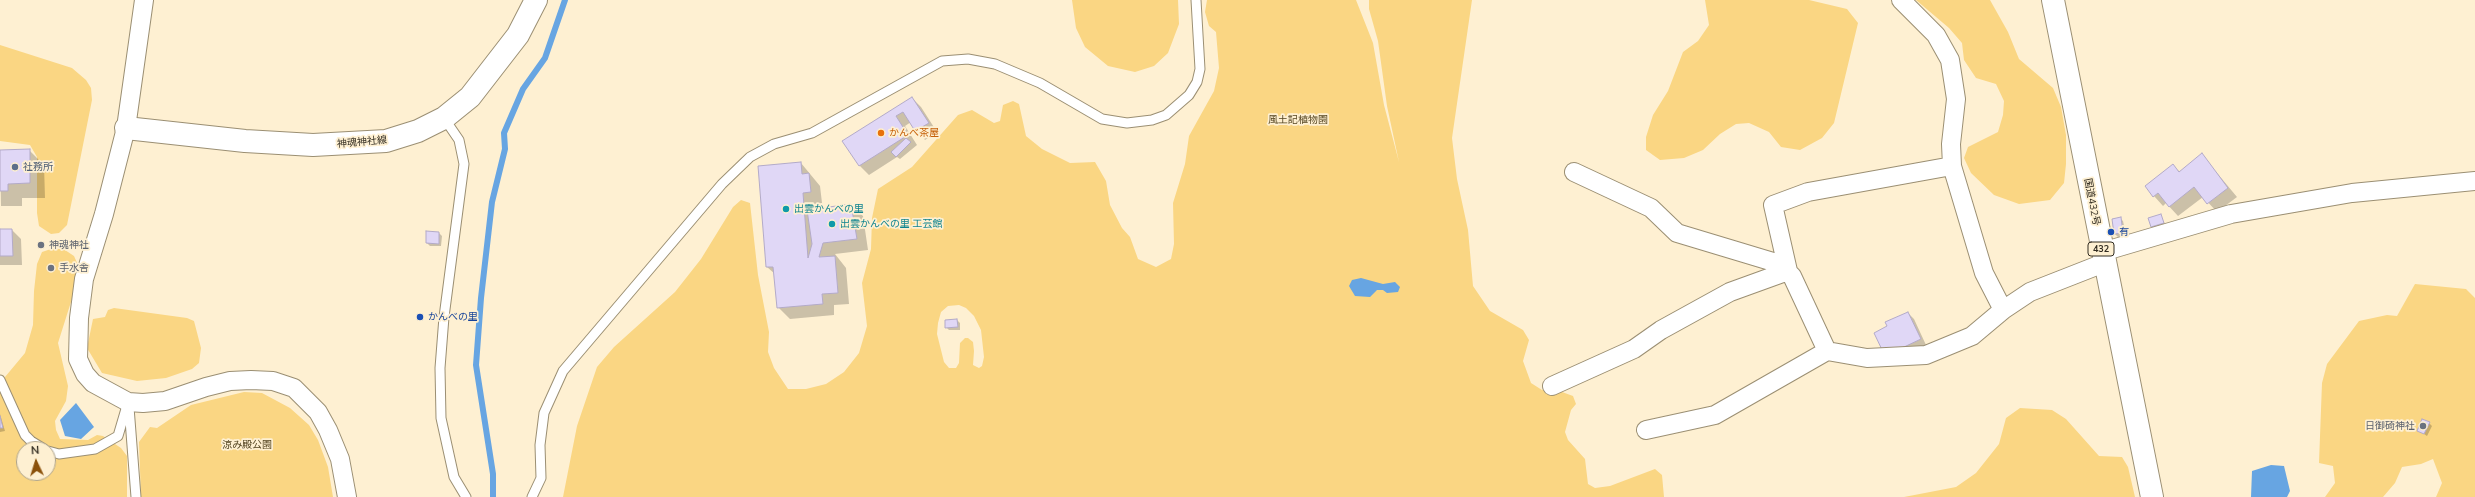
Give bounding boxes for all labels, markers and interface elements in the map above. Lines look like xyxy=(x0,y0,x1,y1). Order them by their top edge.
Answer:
park label: 風土記植物園 xyxy=(1268,114,1328,126)
place label: かんべ茶屋 xyxy=(889,127,939,139)
marker: かんべ茶屋 xyxy=(876,128,886,138)
street label: 神魂神社線 xyxy=(337,134,387,150)
place label: 社務所 xyxy=(23,161,53,173)
marker: 社務所 xyxy=(10,162,20,172)
street label: 国道432号 xyxy=(2082,177,2102,227)
place label: 出雲かんべの里 xyxy=(794,203,864,215)
marker: 出雲かんべの里 xyxy=(781,204,791,214)
place label: 出雲かんべの里 工芸館 xyxy=(840,218,943,230)
marker: 出雲かんべの里 工芸館 xyxy=(827,219,837,229)
place label: 有 xyxy=(2119,226,2129,238)
marker: 有 xyxy=(2106,227,2116,237)
place label: 神魂神社 xyxy=(49,239,89,251)
marker: 神魂神社 xyxy=(36,240,46,250)
road number: 432 xyxy=(2088,242,2114,256)
place label: 手水舎 xyxy=(59,262,89,274)
marker: 手水舎 xyxy=(46,263,56,273)
place label: かんべの里 xyxy=(428,311,478,323)
marker: かんべの里 xyxy=(415,312,425,322)
place label: 日御碕神社 xyxy=(2365,420,2415,432)
marker: 日御碕神社 xyxy=(2418,421,2428,431)
park label: 涼み殿公園 xyxy=(222,439,272,451)
north arrow xyxy=(16,441,56,481)
text: N xyxy=(31,443,40,457)

